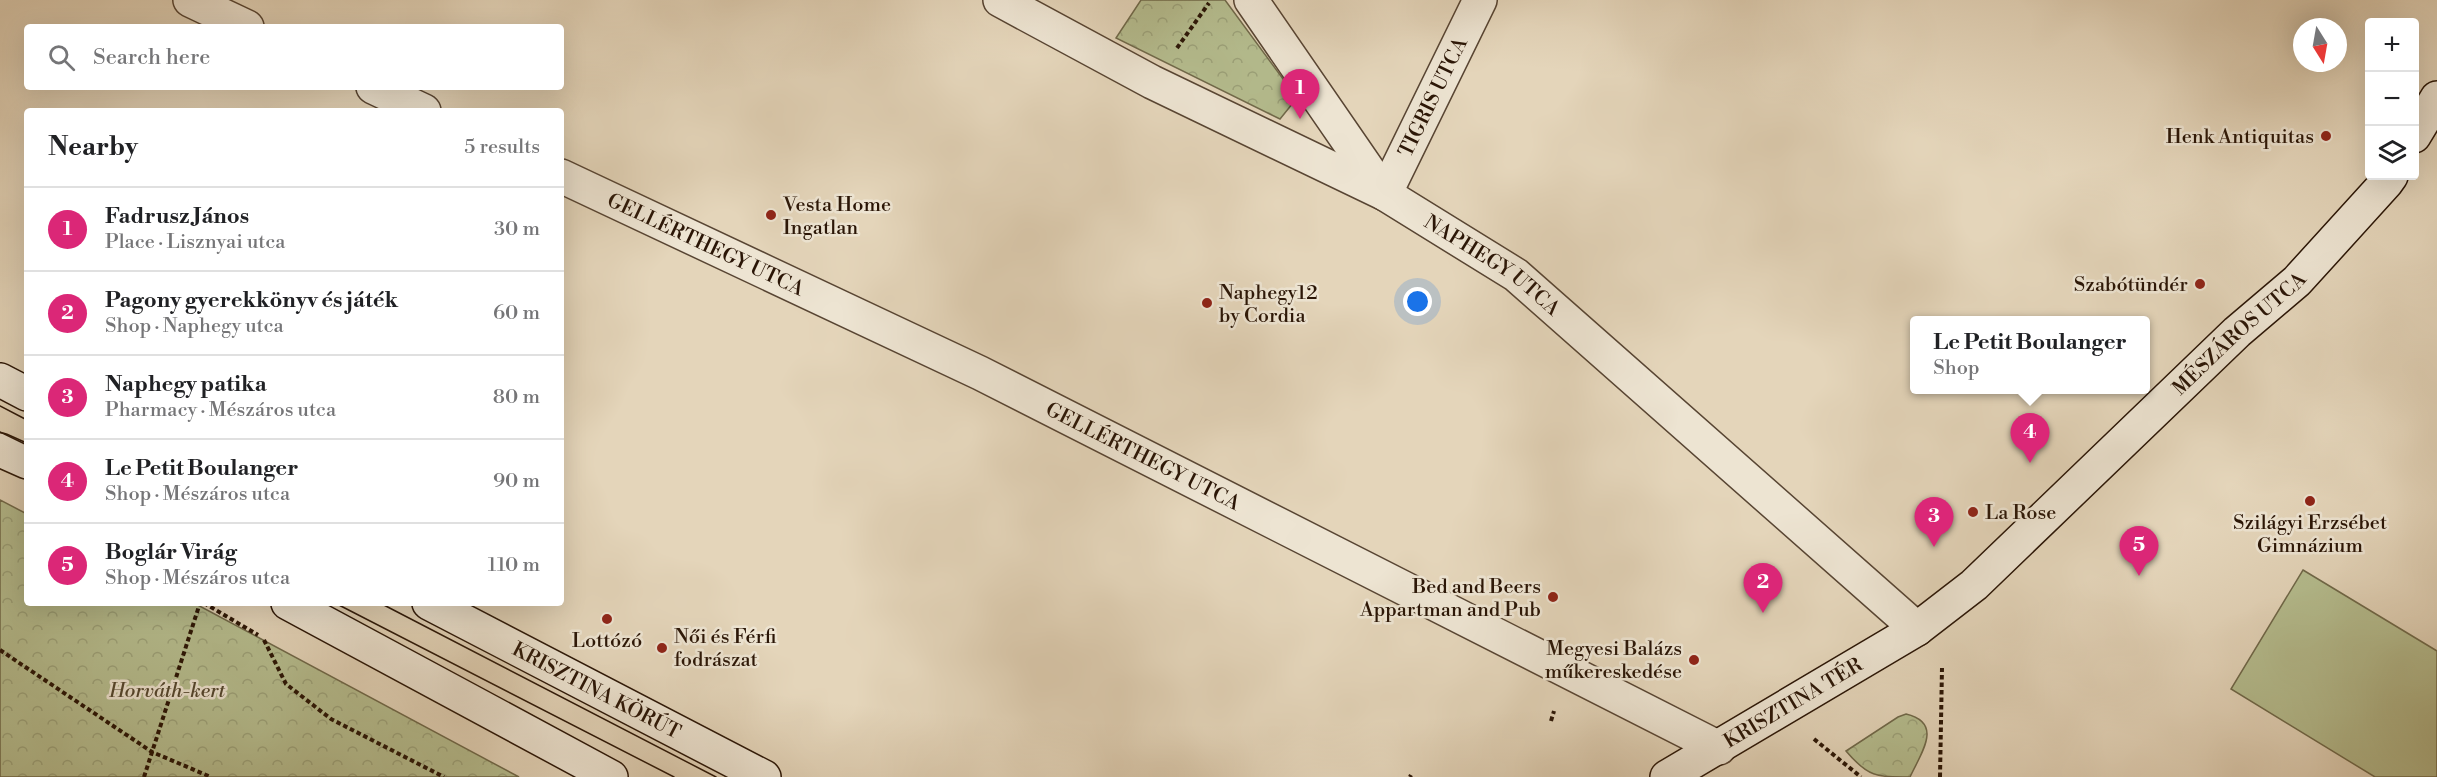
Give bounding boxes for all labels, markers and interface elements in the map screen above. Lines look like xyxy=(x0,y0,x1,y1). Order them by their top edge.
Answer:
north arrow xyxy=(2293,18,2347,72)
map controls xyxy=(2365,18,2419,180)
button: + xyxy=(2365,18,2419,72)
search box xyxy=(24,24,564,90)
street label: TIGRIS UTCA xyxy=(1394,33,1474,162)
icon: search xyxy=(45,41,78,74)
text: Search here xyxy=(93,44,210,71)
pin: 1 xyxy=(1280,70,1320,119)
button: − xyxy=(2365,72,2419,126)
place label: Henk Antiquitas xyxy=(2166,125,2314,150)
button: layers xyxy=(2365,126,2419,180)
marker: Henk Antiquitas xyxy=(2319,129,2333,143)
text: Nearby xyxy=(48,131,138,163)
text: 5 results xyxy=(464,135,540,160)
street label: GELLÉRTHEGY UTCA xyxy=(603,188,809,303)
place label: Vesta Home Ingatlan xyxy=(782,193,891,241)
text: Fadrusz János xyxy=(105,203,249,230)
marker: Vesta Home Ingatlan xyxy=(764,208,778,222)
street label: NAPHEGY UTCA xyxy=(1419,210,1565,323)
text: 1 xyxy=(63,217,72,242)
text: 30 m xyxy=(494,217,540,242)
text: Place · Lisznyai utca xyxy=(105,230,285,255)
street label: MÉSZÁROS UTCA xyxy=(2168,267,2313,401)
place label: Szabótündér xyxy=(2074,273,2188,298)
marker: Szabótündér xyxy=(2193,277,2207,291)
place label: Naphegy12 by Cordia xyxy=(1219,281,1318,329)
text: Pagony gyerekkönyv és játék xyxy=(105,287,398,314)
your location xyxy=(1403,287,1432,316)
marker: Naphegy12 by Cordia xyxy=(1200,296,1214,310)
text: 2 xyxy=(61,301,74,326)
text: 60 m xyxy=(493,301,540,326)
text: Shop · Naphegy utca xyxy=(105,314,284,339)
popup xyxy=(1910,316,2150,394)
text: Le Petit Boulanger xyxy=(1933,329,2127,356)
text: Shop xyxy=(1933,356,1980,381)
text: Naphegy patika xyxy=(105,371,267,398)
text: 3 xyxy=(61,385,74,410)
text: 80 m xyxy=(493,385,540,410)
street label: GELLÉRTHEGY UTCA xyxy=(1041,397,1245,517)
text: Pharmacy · Mészáros utca xyxy=(105,398,336,423)
pin: 4 xyxy=(2010,414,2050,463)
text: Le Petit Boulanger xyxy=(105,455,298,482)
text: 4 xyxy=(61,469,74,494)
text: 90 m xyxy=(493,469,540,494)
text: Shop · Mészáros utca xyxy=(105,482,290,507)
marker: Szilágyi Erzsébet Gimnázium xyxy=(2303,494,2317,508)
pin: 3 xyxy=(1914,498,1954,547)
place label: La Rose xyxy=(1985,501,2056,526)
marker: La Rose xyxy=(1966,505,1980,519)
place label: Szilágyi Erzsébet Gimnázium xyxy=(2233,511,2387,559)
pin: 5 xyxy=(2120,526,2158,576)
text: Boglár Virág xyxy=(105,539,237,566)
text: 5 xyxy=(61,553,74,578)
text: 110 m xyxy=(488,553,540,578)
pin: 2 xyxy=(1744,564,1782,613)
text: Shop · Mészáros utca xyxy=(105,566,290,591)
place label: Bed and Beers Appartman and Pub xyxy=(1359,575,1541,623)
marker: Bed and Beers Appartman and Pub xyxy=(1546,590,1560,604)
marker: Lottózó xyxy=(600,612,614,626)
place label: Női és Férfi fodrászat xyxy=(674,625,777,673)
place label: Lottózó xyxy=(572,629,642,654)
street label: KRISZTINA KÖRÚT xyxy=(507,637,685,746)
place label: Megyesi Balázs műkereskedése xyxy=(1545,637,1682,685)
marker: Női és Férfi fodrászat xyxy=(655,641,669,655)
marker: Megyesi Balázs műkereskedése xyxy=(1687,653,1701,667)
street label: KRISZTINA TÉR xyxy=(1720,653,1868,755)
park label: Horváth-kert xyxy=(108,679,225,704)

